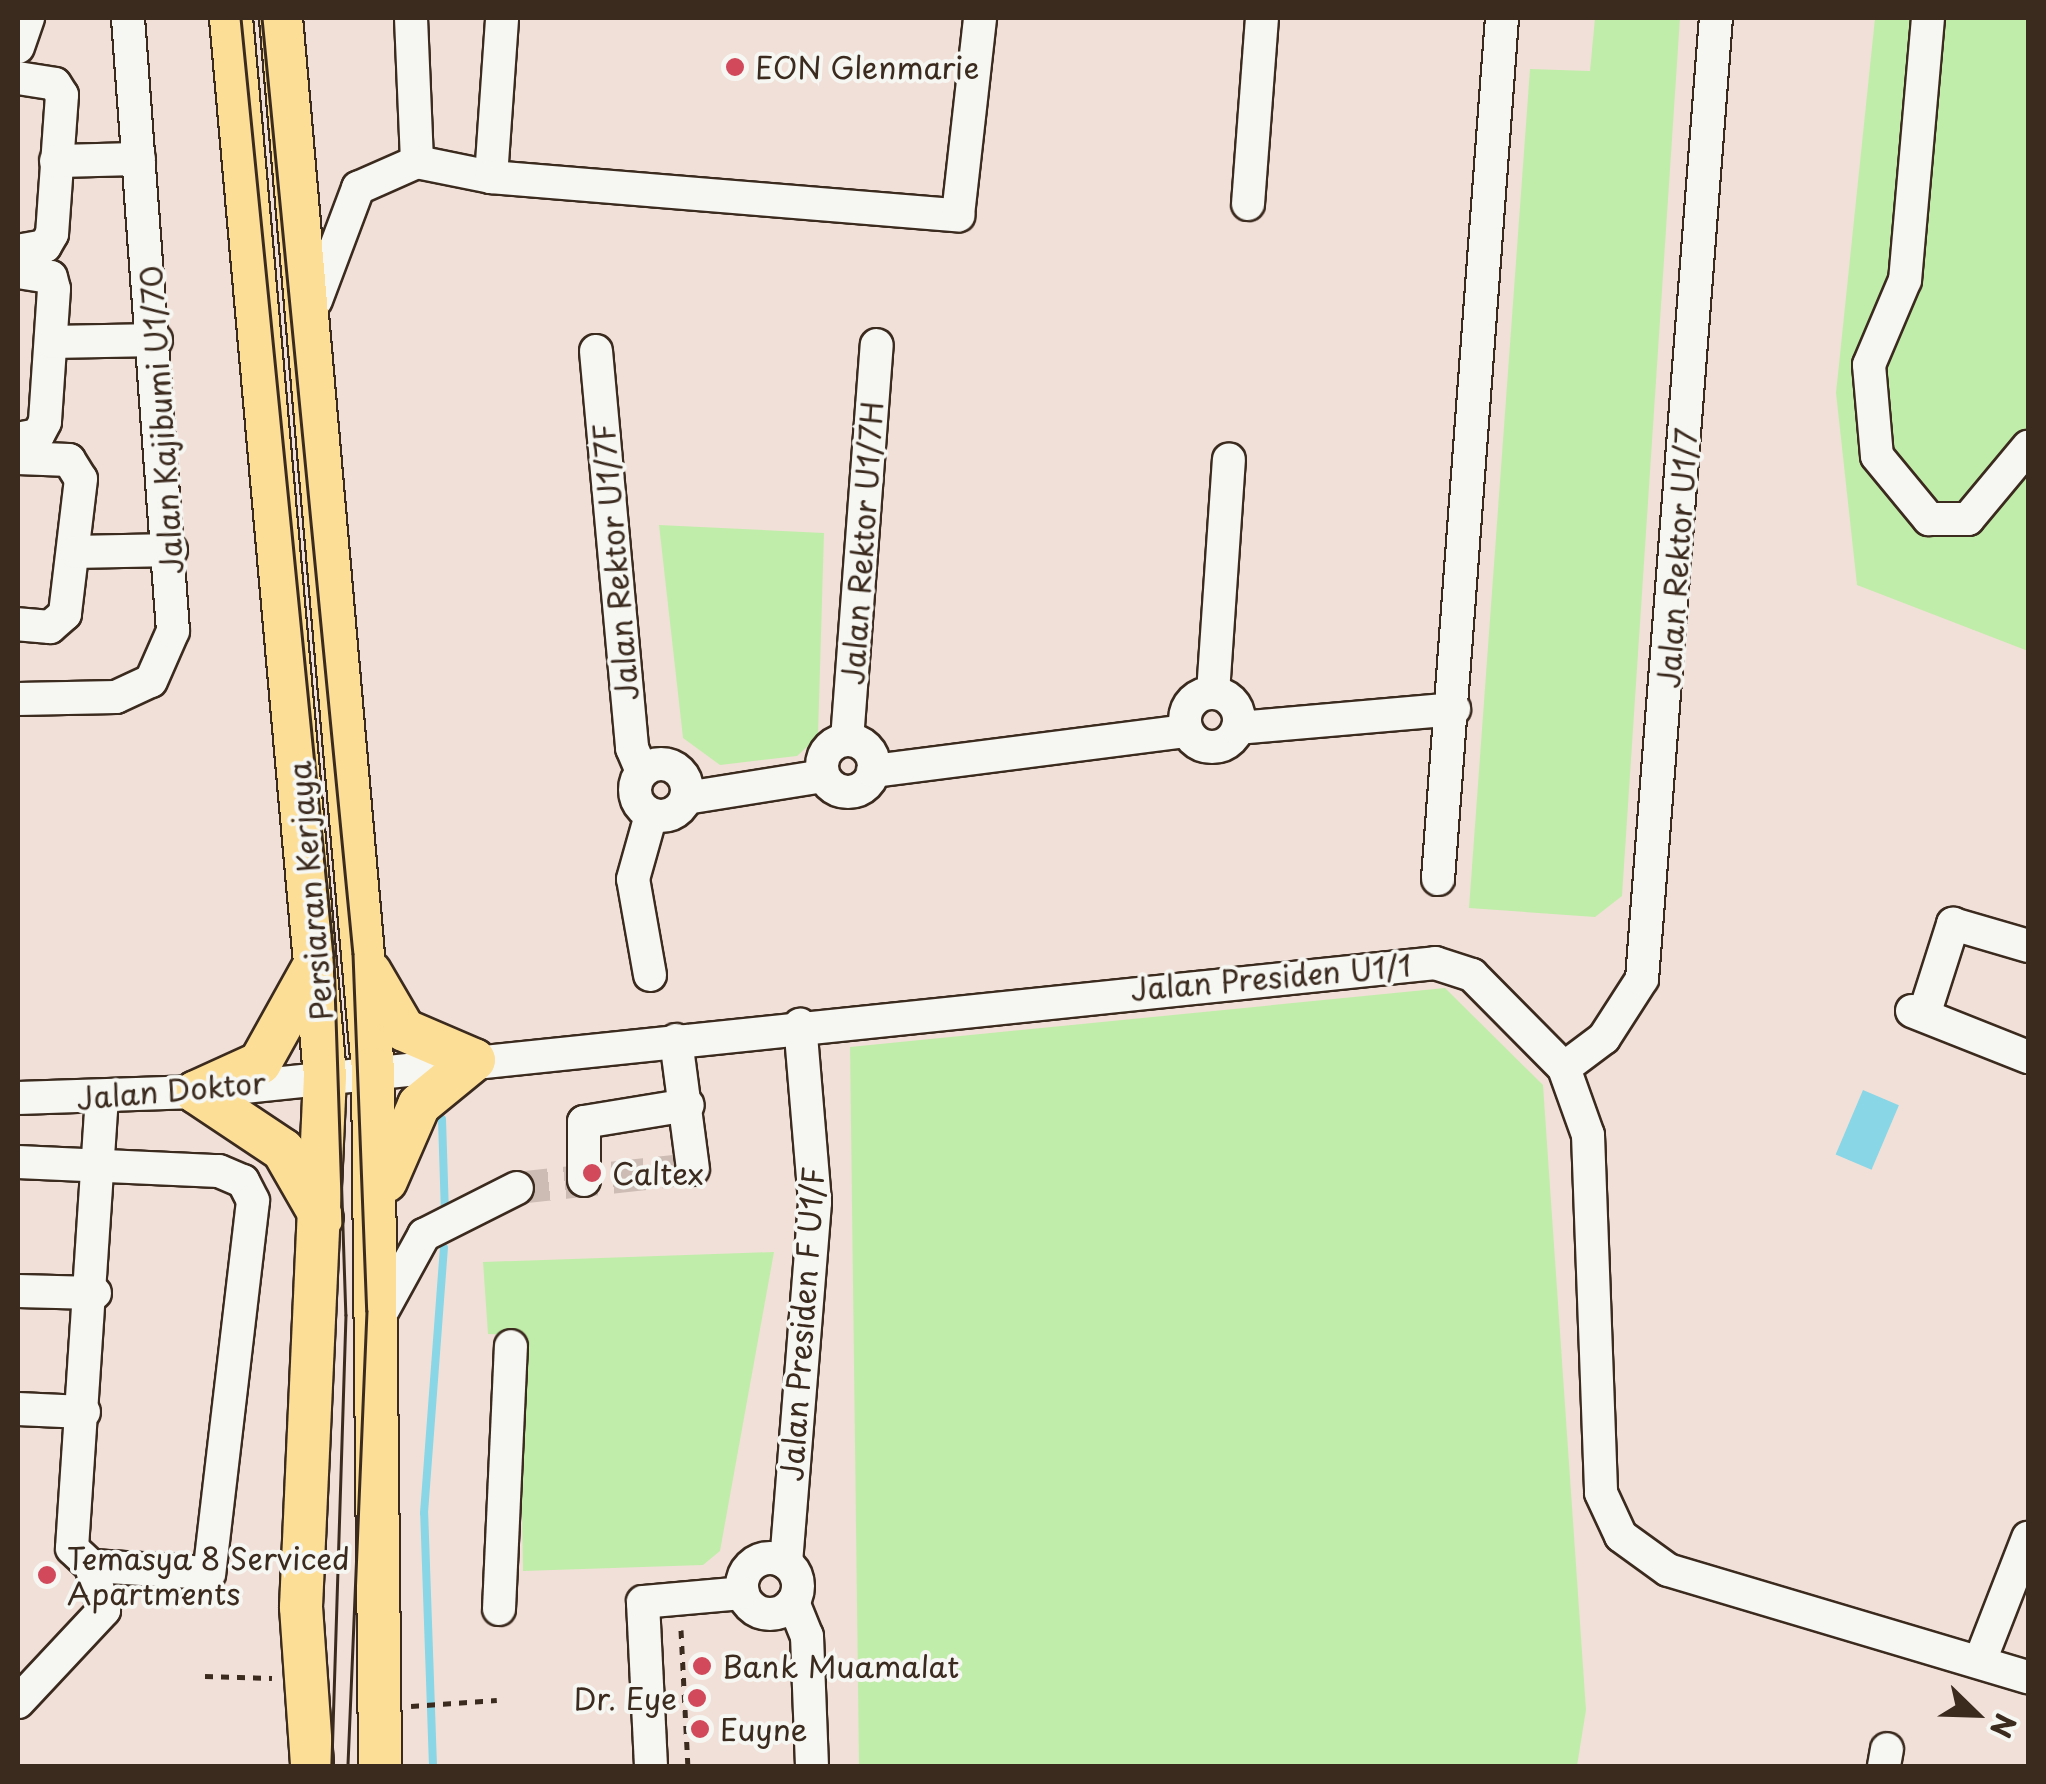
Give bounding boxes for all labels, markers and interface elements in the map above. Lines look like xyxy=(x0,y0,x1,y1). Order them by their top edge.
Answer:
place label: EON Glenmarie xyxy=(755,49,979,85)
marker: EON Glenmarie xyxy=(724,56,746,78)
street label: Jalan Kajibumi U1/70 xyxy=(132,263,190,577)
street label: Jalan Rektor U1/7H xyxy=(834,399,890,687)
street label: Jalan Rektor U1/7F xyxy=(585,421,645,703)
street label: Jalan Rektor U1/7 xyxy=(1650,426,1704,690)
street label: Persiaran Kerjaya xyxy=(281,760,339,1022)
street label: Jalan Presiden U1/1 xyxy=(1128,947,1414,1007)
street label: Jalan Doktor xyxy=(75,1064,267,1116)
place label: Caltex xyxy=(612,1155,704,1191)
marker: Caltex xyxy=(581,1162,603,1184)
street label: Jalan Presiden F U1/F xyxy=(773,1165,831,1483)
place label: Temasya 8 Serviced Apartments xyxy=(67,1540,348,1610)
marker: Temasya 8 Serviced Apartments xyxy=(36,1564,58,1586)
place label: Bank Muamalat xyxy=(722,1648,958,1684)
marker: Bank Muamalat xyxy=(691,1655,713,1677)
north arrow xyxy=(1926,1664,2026,1764)
place label: Dr. Eye xyxy=(572,1680,677,1716)
marker: Dr. Eye xyxy=(686,1687,708,1709)
text: N xyxy=(1980,1707,2028,1745)
place label: Euyne xyxy=(720,1711,808,1747)
marker: Euyne xyxy=(689,1718,711,1740)

